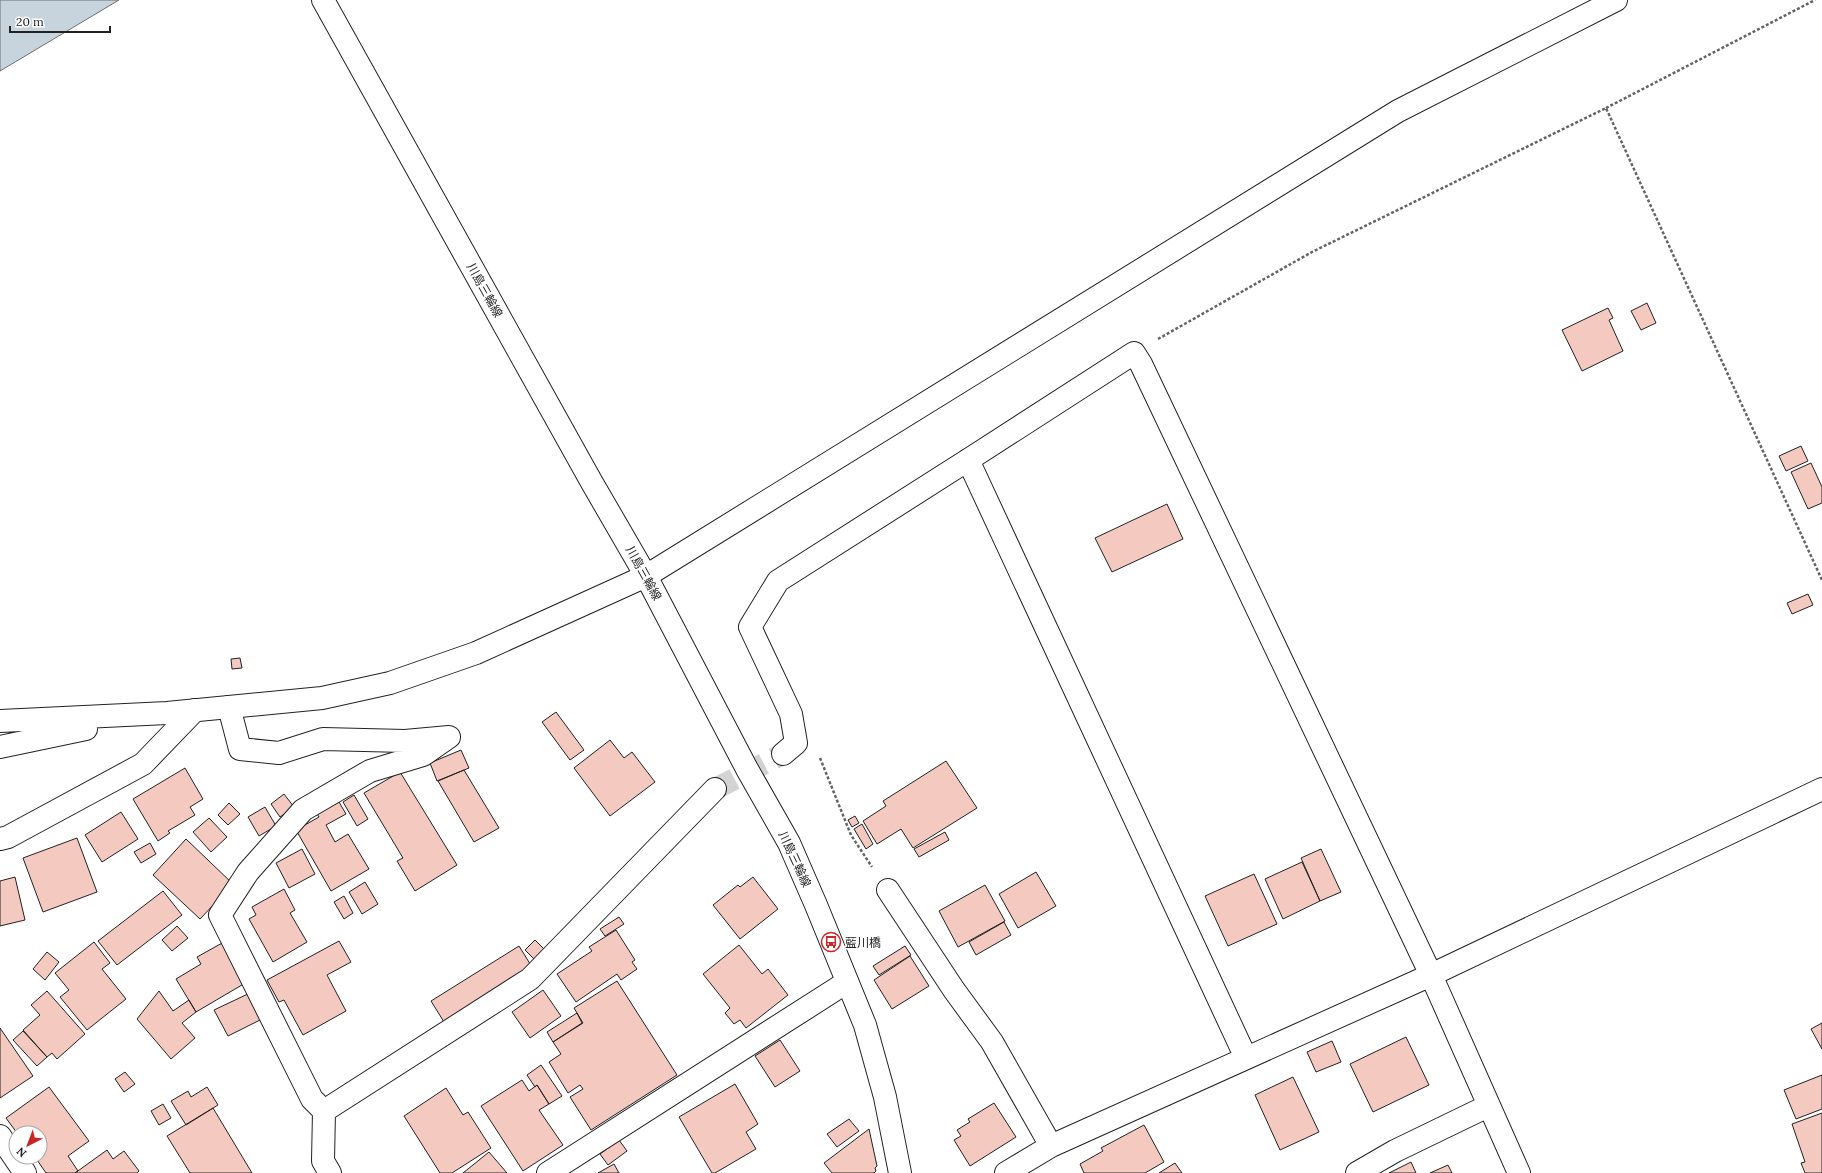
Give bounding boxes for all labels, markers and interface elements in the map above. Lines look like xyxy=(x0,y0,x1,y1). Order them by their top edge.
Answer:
scale bar xyxy=(10,8,110,34)
text: 20 m xyxy=(16,14,44,29)
street label: 川島三輪線 xyxy=(464,260,506,320)
street label: 川島三輪線 xyxy=(623,543,665,603)
street label: 川島三輪線 xyxy=(776,829,814,889)
bus stop icon: 藍川橋 xyxy=(820,931,842,953)
place label: 藍川橋 xyxy=(845,935,881,950)
north arrow xyxy=(8,1125,48,1165)
text: N xyxy=(13,1144,29,1160)

